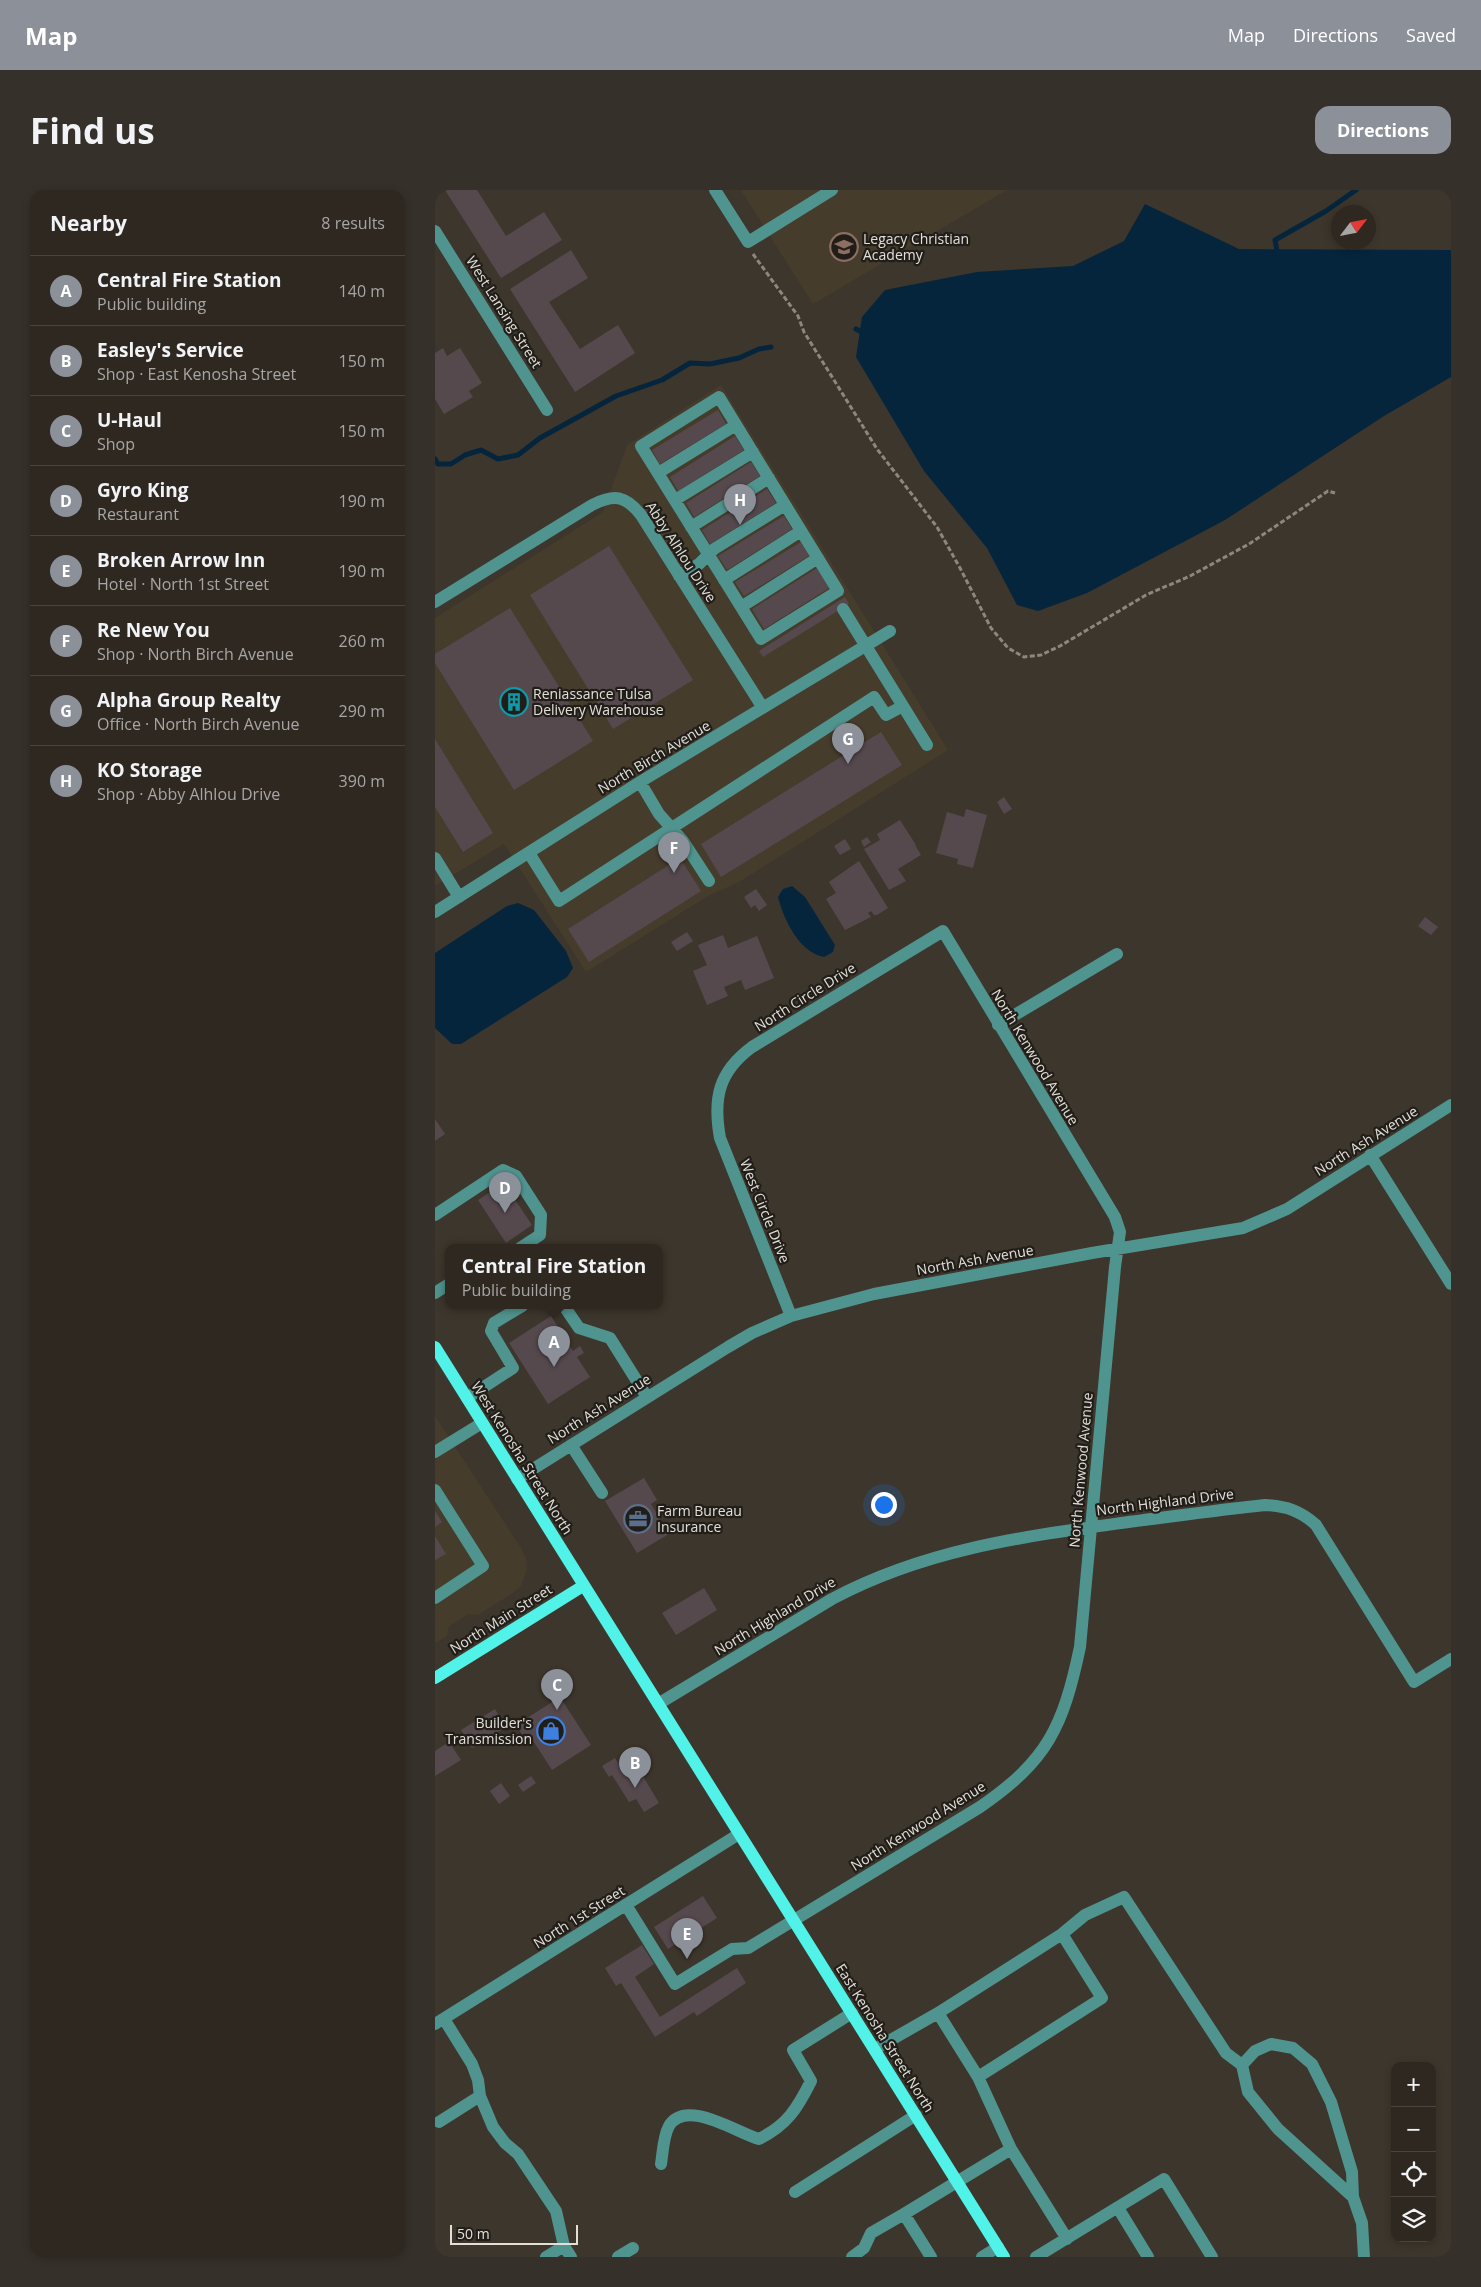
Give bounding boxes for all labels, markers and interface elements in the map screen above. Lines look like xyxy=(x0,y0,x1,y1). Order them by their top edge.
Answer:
text: Map xyxy=(25,19,77,52)
text: Map xyxy=(1228,23,1265,47)
text: Directions xyxy=(1293,23,1378,47)
text: Saved xyxy=(1406,23,1456,47)
button: Directions xyxy=(1315,106,1451,154)
text: Find us xyxy=(30,107,155,154)
north arrow xyxy=(1331,205,1376,250)
text: Nearby xyxy=(50,209,127,237)
text: 8 results xyxy=(321,212,385,234)
place label: Legacy Christian Academy xyxy=(863,229,969,264)
school or university icon: Legacy Christian Academy xyxy=(829,232,859,262)
street label: West Lansing Street xyxy=(462,252,547,371)
text: Central Fire Station xyxy=(97,267,281,293)
text: A xyxy=(60,280,72,302)
text: 140 m xyxy=(339,280,385,302)
text: Public building xyxy=(97,293,206,315)
text: Easley's Service xyxy=(97,337,244,363)
text: B xyxy=(61,350,71,372)
text: 150 m xyxy=(339,350,385,372)
text: Shop · East Kenosha Street xyxy=(97,363,296,385)
text: U-Haul xyxy=(97,407,162,433)
text: C xyxy=(61,420,71,442)
text: 150 m xyxy=(339,420,385,442)
text: Shop xyxy=(97,433,135,455)
text: Gyro King xyxy=(97,477,189,503)
pin: H xyxy=(724,484,756,525)
text: D xyxy=(60,490,72,512)
text: 190 m xyxy=(339,490,385,512)
street label: Abby Alhlou Drive xyxy=(642,498,721,606)
text: Restaurant xyxy=(97,503,179,525)
text: Broken Arrow Inn xyxy=(97,547,265,573)
text: E xyxy=(62,560,70,582)
text: 190 m xyxy=(339,560,385,582)
text: Hotel · North 1st Street xyxy=(97,573,269,595)
text: Re New You xyxy=(97,617,210,643)
text: F xyxy=(62,630,70,652)
text: 260 m xyxy=(339,630,385,652)
text: Shop · North Birch Avenue xyxy=(97,643,294,665)
place label: Reniassance Tulsa Delivery Warehouse xyxy=(533,684,664,719)
text: Alpha Group Realty xyxy=(97,687,281,713)
building icon: Reniassance Tulsa Delivery Warehouse xyxy=(499,687,529,717)
text: G xyxy=(60,700,72,722)
text: 290 m xyxy=(339,700,385,722)
text: Office · North Birch Avenue xyxy=(97,713,300,735)
street label: North Birch Avenue xyxy=(594,715,714,798)
pin: G xyxy=(832,723,864,764)
text: KO Storage xyxy=(97,757,202,783)
text: H xyxy=(60,770,72,792)
text: 390 m xyxy=(339,770,385,792)
text: Shop · Abby Alhlou Drive xyxy=(97,783,280,805)
pin: F xyxy=(658,832,690,873)
street label: North Circle Drive xyxy=(751,958,859,1035)
street label: North Kenwood Avenue xyxy=(987,985,1084,1128)
street label: North Ash Avenue xyxy=(1311,1101,1421,1180)
street label: West Circle Drive xyxy=(736,1156,795,1266)
pin: D xyxy=(489,1172,521,1213)
street label: North Ash Avenue xyxy=(915,1240,1035,1279)
popup xyxy=(445,1244,663,1309)
text: Central Fire Station xyxy=(462,1253,646,1279)
text: Public building xyxy=(462,1279,571,1301)
pin: A xyxy=(538,1326,570,1367)
street label: North Ash Avenue xyxy=(544,1369,654,1448)
street label: West Kenosha Street North xyxy=(467,1378,577,1538)
street label: North Kenwood Avenue xyxy=(1064,1392,1097,1548)
street label: North Highland Drive xyxy=(1095,1484,1235,1519)
your location xyxy=(871,1492,897,1518)
place label: Farm Bureau Insurance xyxy=(657,1501,742,1536)
office icon: Farm Bureau Insurance xyxy=(623,1504,653,1534)
street label: North Highland Drive xyxy=(711,1572,839,1659)
street label: North Main Street xyxy=(446,1579,555,1658)
pin: C xyxy=(541,1669,573,1710)
place label: Builder's Transmission xyxy=(445,1713,532,1748)
shop icon: Builder's Transmission xyxy=(536,1716,566,1746)
pin: B xyxy=(619,1747,651,1788)
street label: North Kenwood Avenue xyxy=(847,1776,989,1875)
street label: North 1st Street xyxy=(529,1881,628,1952)
pin: E xyxy=(671,1918,703,1959)
street label: East Kenosha Street North xyxy=(832,1960,939,2116)
map controls xyxy=(1391,2062,1436,2242)
button: + xyxy=(1391,2062,1436,2107)
button: − xyxy=(1391,2107,1436,2152)
button: locate xyxy=(1391,2152,1436,2197)
button: layers xyxy=(1391,2197,1436,2242)
scale bar xyxy=(450,2222,577,2245)
text: 50 m xyxy=(457,2224,490,2243)

